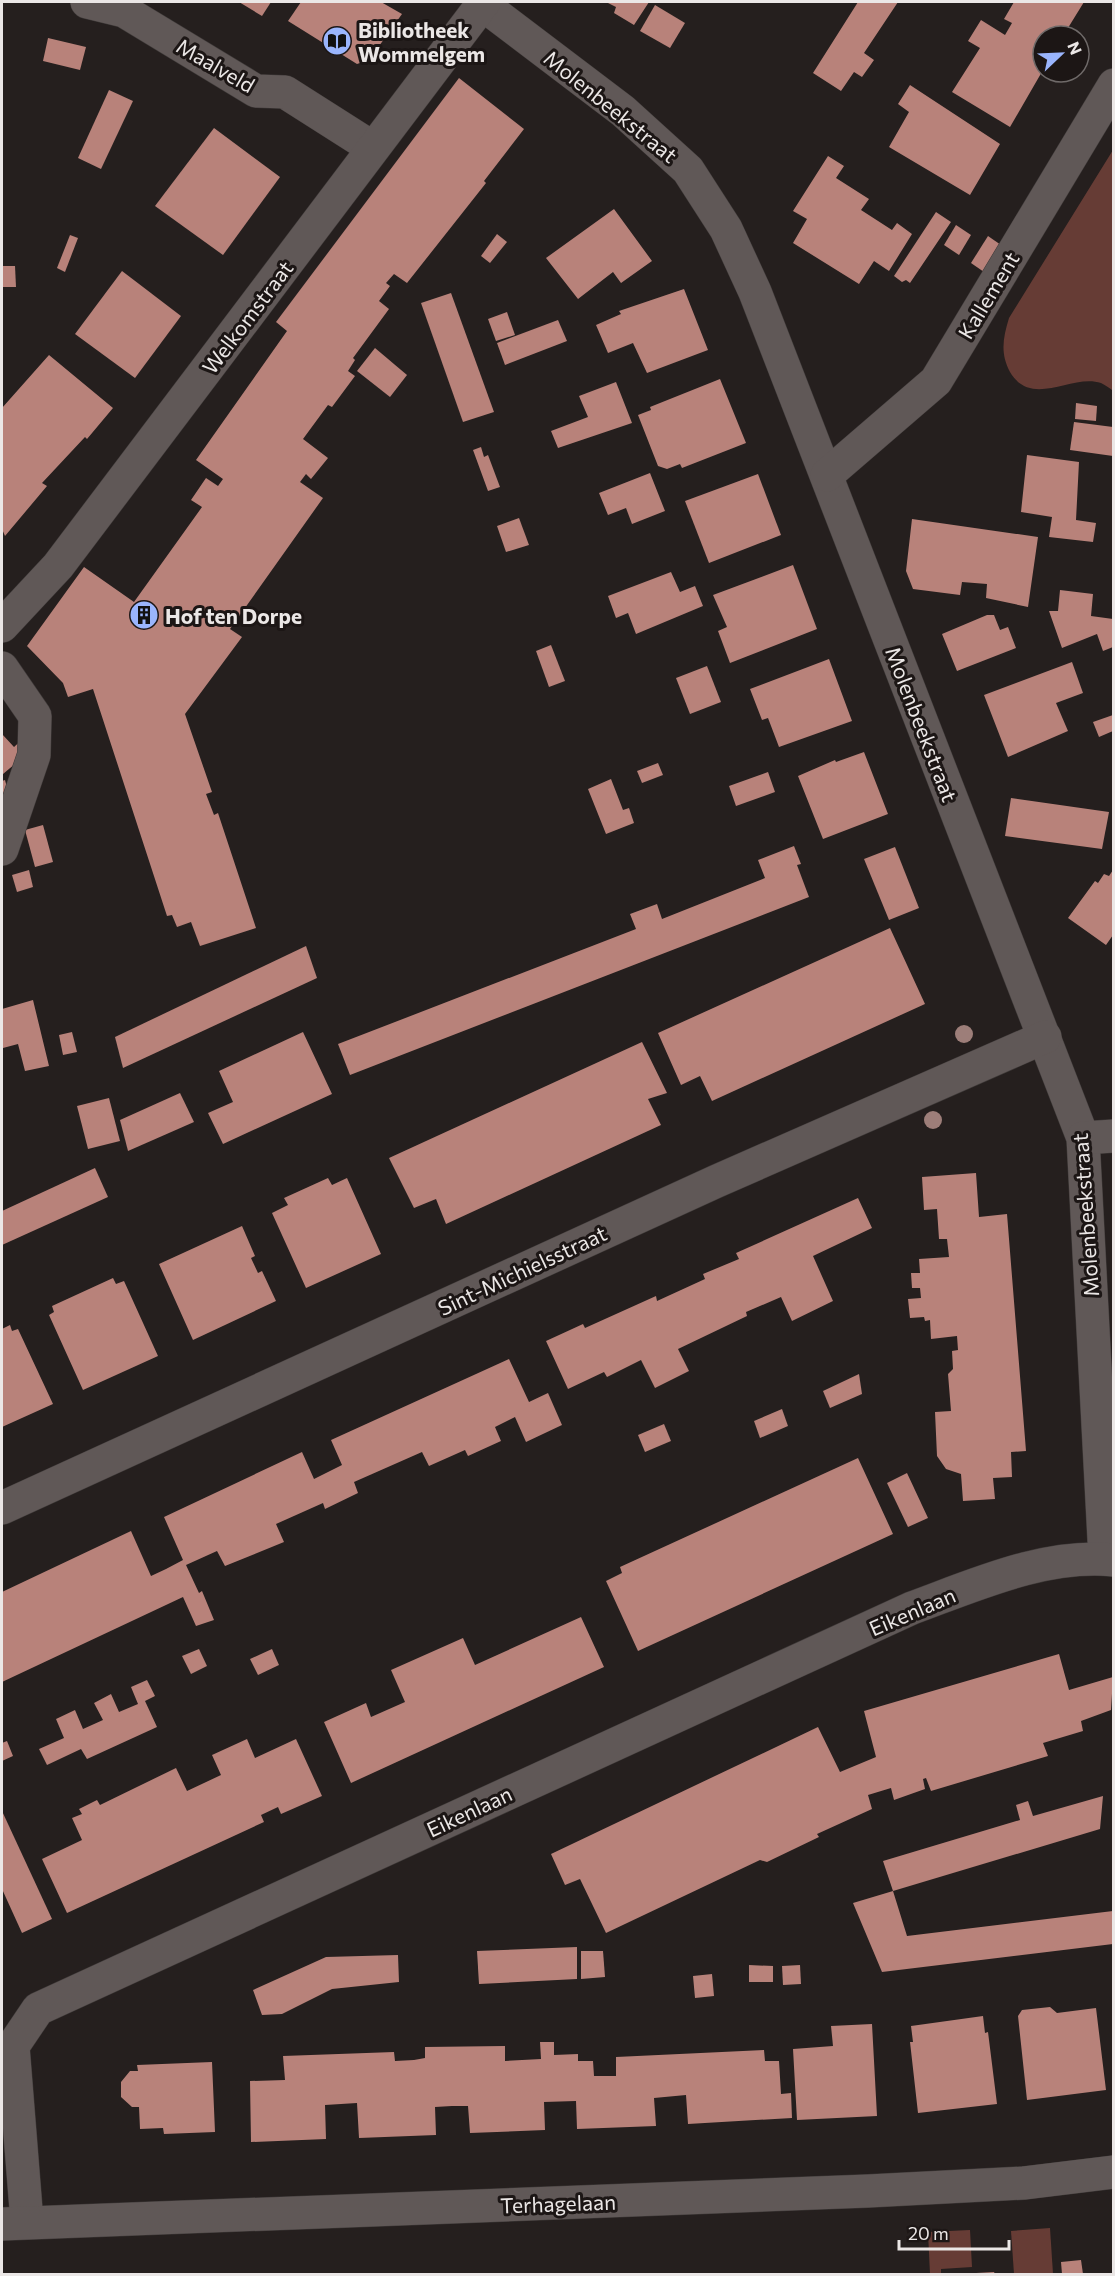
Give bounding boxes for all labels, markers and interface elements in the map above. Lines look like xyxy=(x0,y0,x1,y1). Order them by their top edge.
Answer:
place label: Bibliotheek Wommelgem xyxy=(358,17,485,66)
north arrow xyxy=(1031,24,1091,84)
library icon: Bibliotheek Wommelgem xyxy=(321,25,353,57)
street label: Maalveld xyxy=(172,33,260,97)
text: N xyxy=(1064,39,1086,57)
street label: Molenbeekstraat xyxy=(539,45,683,167)
street label: Kallement xyxy=(952,247,1024,343)
street label: Welkomstraat xyxy=(196,256,298,378)
building icon: Hof ten Dorpe xyxy=(128,599,160,631)
place label: Hof ten Dorpe xyxy=(165,603,302,628)
street label: Molenbeekstraat xyxy=(881,643,963,805)
street label: Molenbeekstraat xyxy=(1067,1132,1103,1298)
street label: Sint-Michielsstraat xyxy=(434,1220,610,1320)
street label: Eikenlaan xyxy=(865,1582,959,1640)
street label: Eikenlaan xyxy=(422,1780,516,1842)
street label: Terhagelaan xyxy=(500,2188,616,2218)
scale bar xyxy=(899,2213,1008,2251)
text: 20 m xyxy=(908,2222,949,2244)

